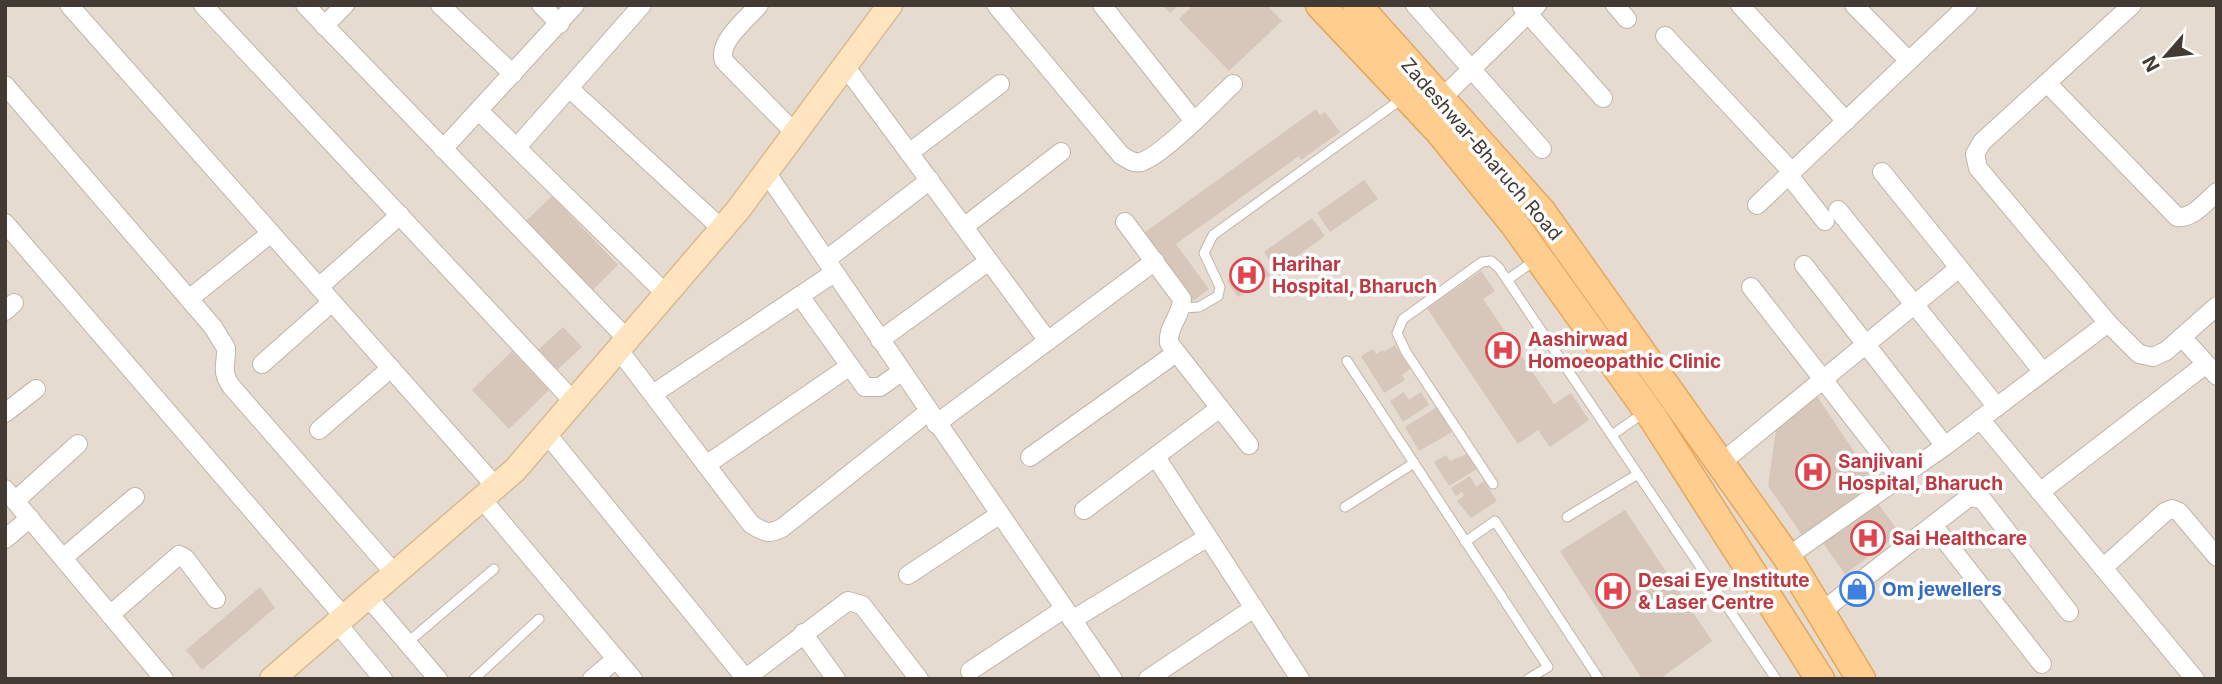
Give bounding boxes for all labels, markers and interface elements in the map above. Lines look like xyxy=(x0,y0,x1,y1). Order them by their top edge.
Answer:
north arrow xyxy=(2131,21,2201,91)
text: N xyxy=(2138,52,2165,76)
street label: Zadeshwar-Bharuch Road xyxy=(1396,54,1567,245)
place label: Harihar Hospital, Bharuch xyxy=(1272,253,1437,298)
hospital icon: Harihar Hospital, Bharuch xyxy=(1228,256,1266,294)
place label: Aashirwad Homoeopathic Clinic xyxy=(1528,328,1721,373)
hospital icon: Aashirwad Homoeopathic Clinic xyxy=(1484,331,1522,369)
place label: Sanjivani Hospital, Bharuch xyxy=(1838,450,2003,495)
hospital icon: Sanjivani Hospital, Bharuch xyxy=(1794,453,1832,491)
hospital icon: Sai Healthcare xyxy=(1849,519,1887,557)
place label: Sai Healthcare xyxy=(1892,527,2027,550)
place label: Desai Eye Institute & Laser Centre xyxy=(1638,569,1810,614)
shop icon: Om jewellers xyxy=(1838,570,1876,608)
hospital icon: Desai Eye Institute & Laser Centre xyxy=(1594,572,1632,610)
place label: Om jewellers xyxy=(1882,578,2002,601)

